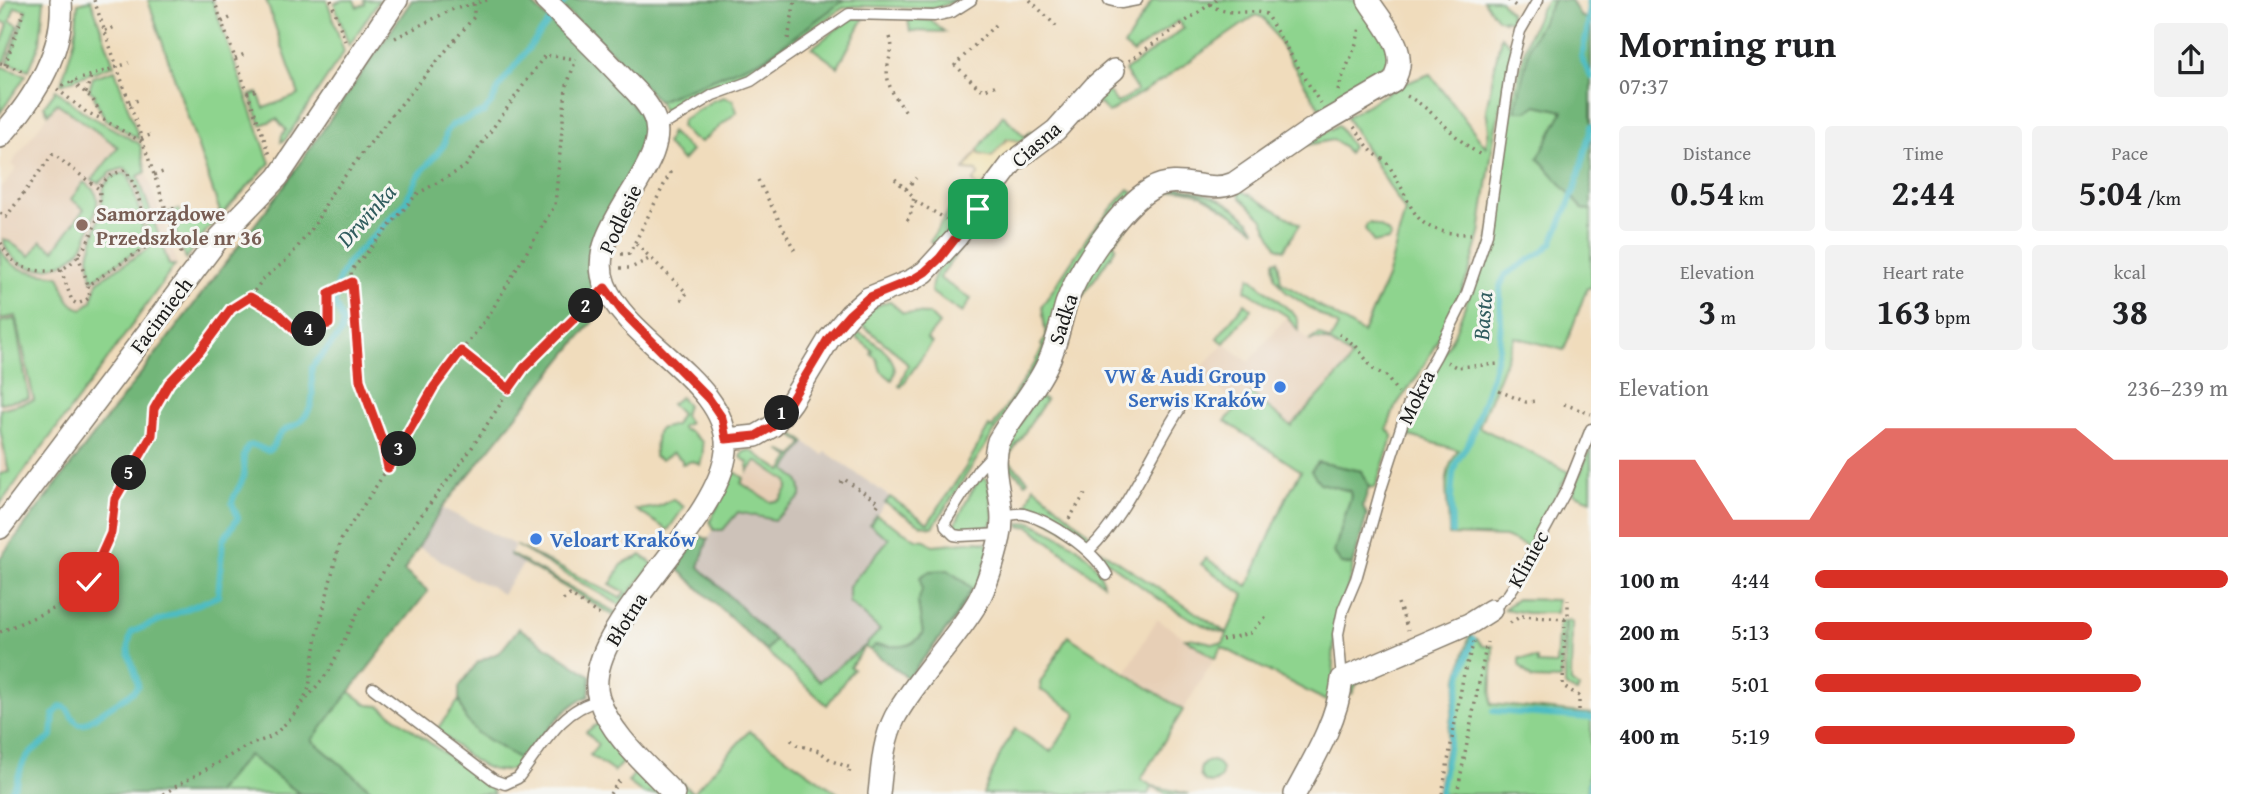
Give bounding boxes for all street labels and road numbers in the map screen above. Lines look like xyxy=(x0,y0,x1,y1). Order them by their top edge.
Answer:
street label: Ciasna xyxy=(1004,113,1068,174)
street label: Podlesie xyxy=(591,179,650,259)
street label: Facimiech xyxy=(122,270,200,360)
street label: Sadka xyxy=(1040,289,1086,349)
street label: Mokra xyxy=(1390,365,1442,429)
street label: Kliniec xyxy=(1500,525,1556,593)
street label: Błotna xyxy=(598,586,655,652)

